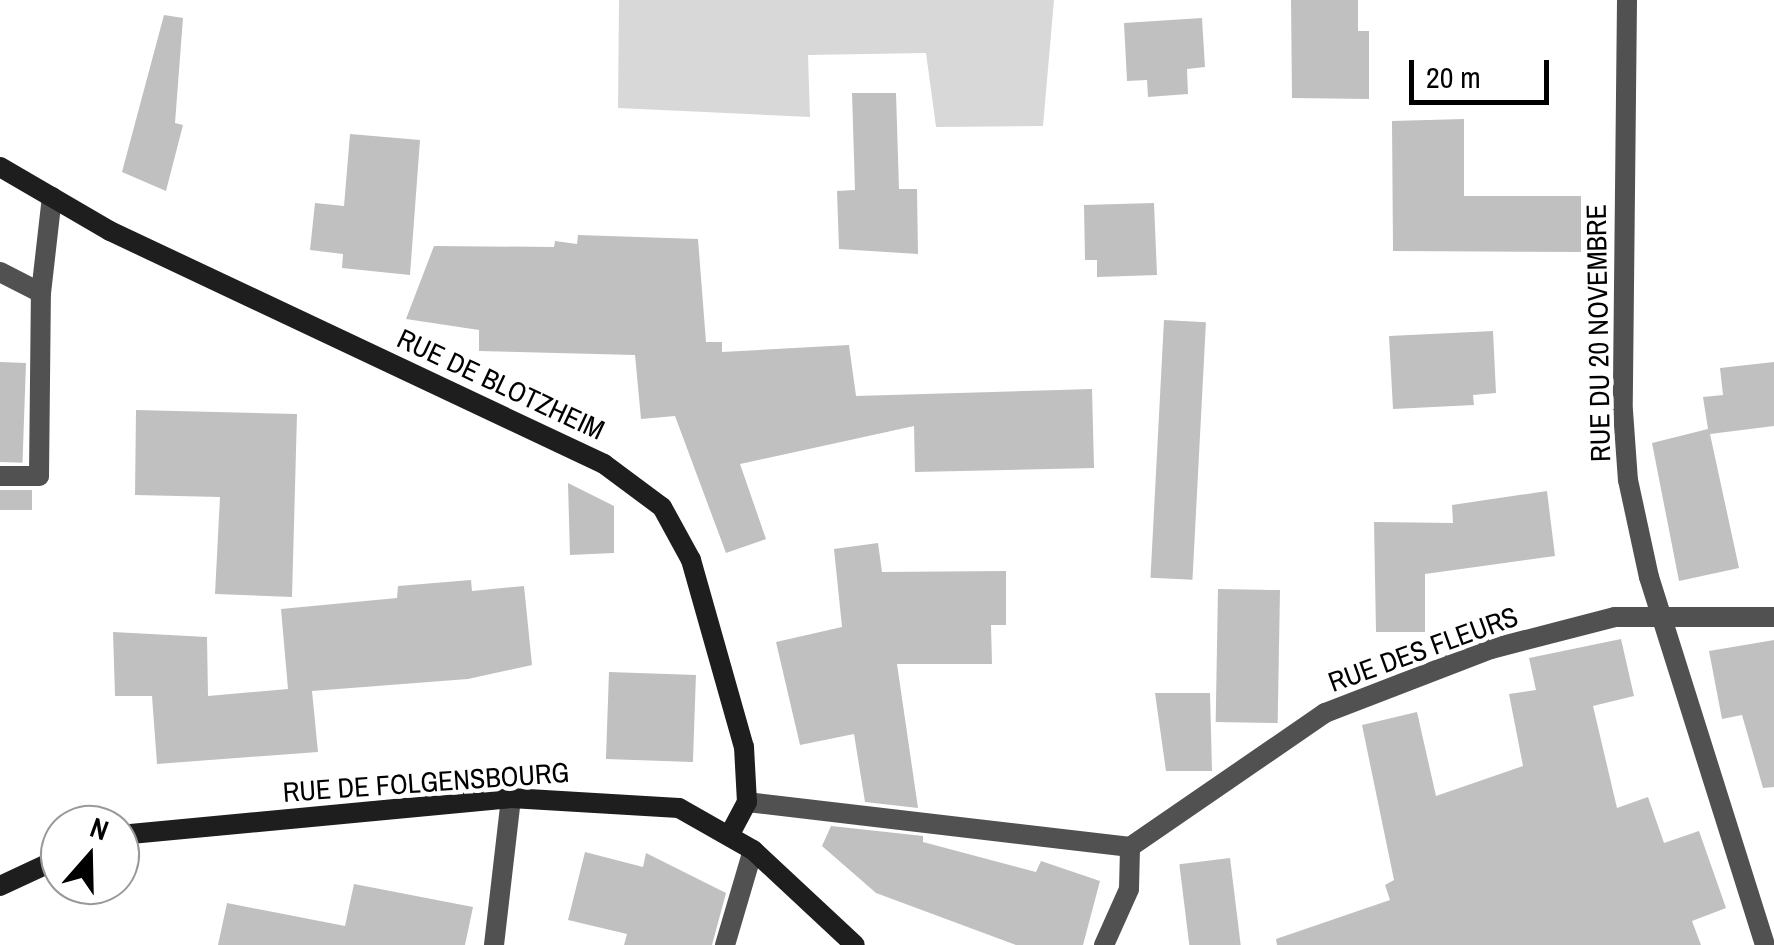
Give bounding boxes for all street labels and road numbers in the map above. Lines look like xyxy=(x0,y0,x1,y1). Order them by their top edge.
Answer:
street label: RUE DU 20 NOVEMBRE xyxy=(1579,204,1617,462)
street label: RUE DE BLOTZHEIM xyxy=(392,321,610,447)
street label: RUE DES FLEURS xyxy=(1324,599,1522,699)
street label: RUE DE FOLGENSBOURG xyxy=(282,755,570,809)

